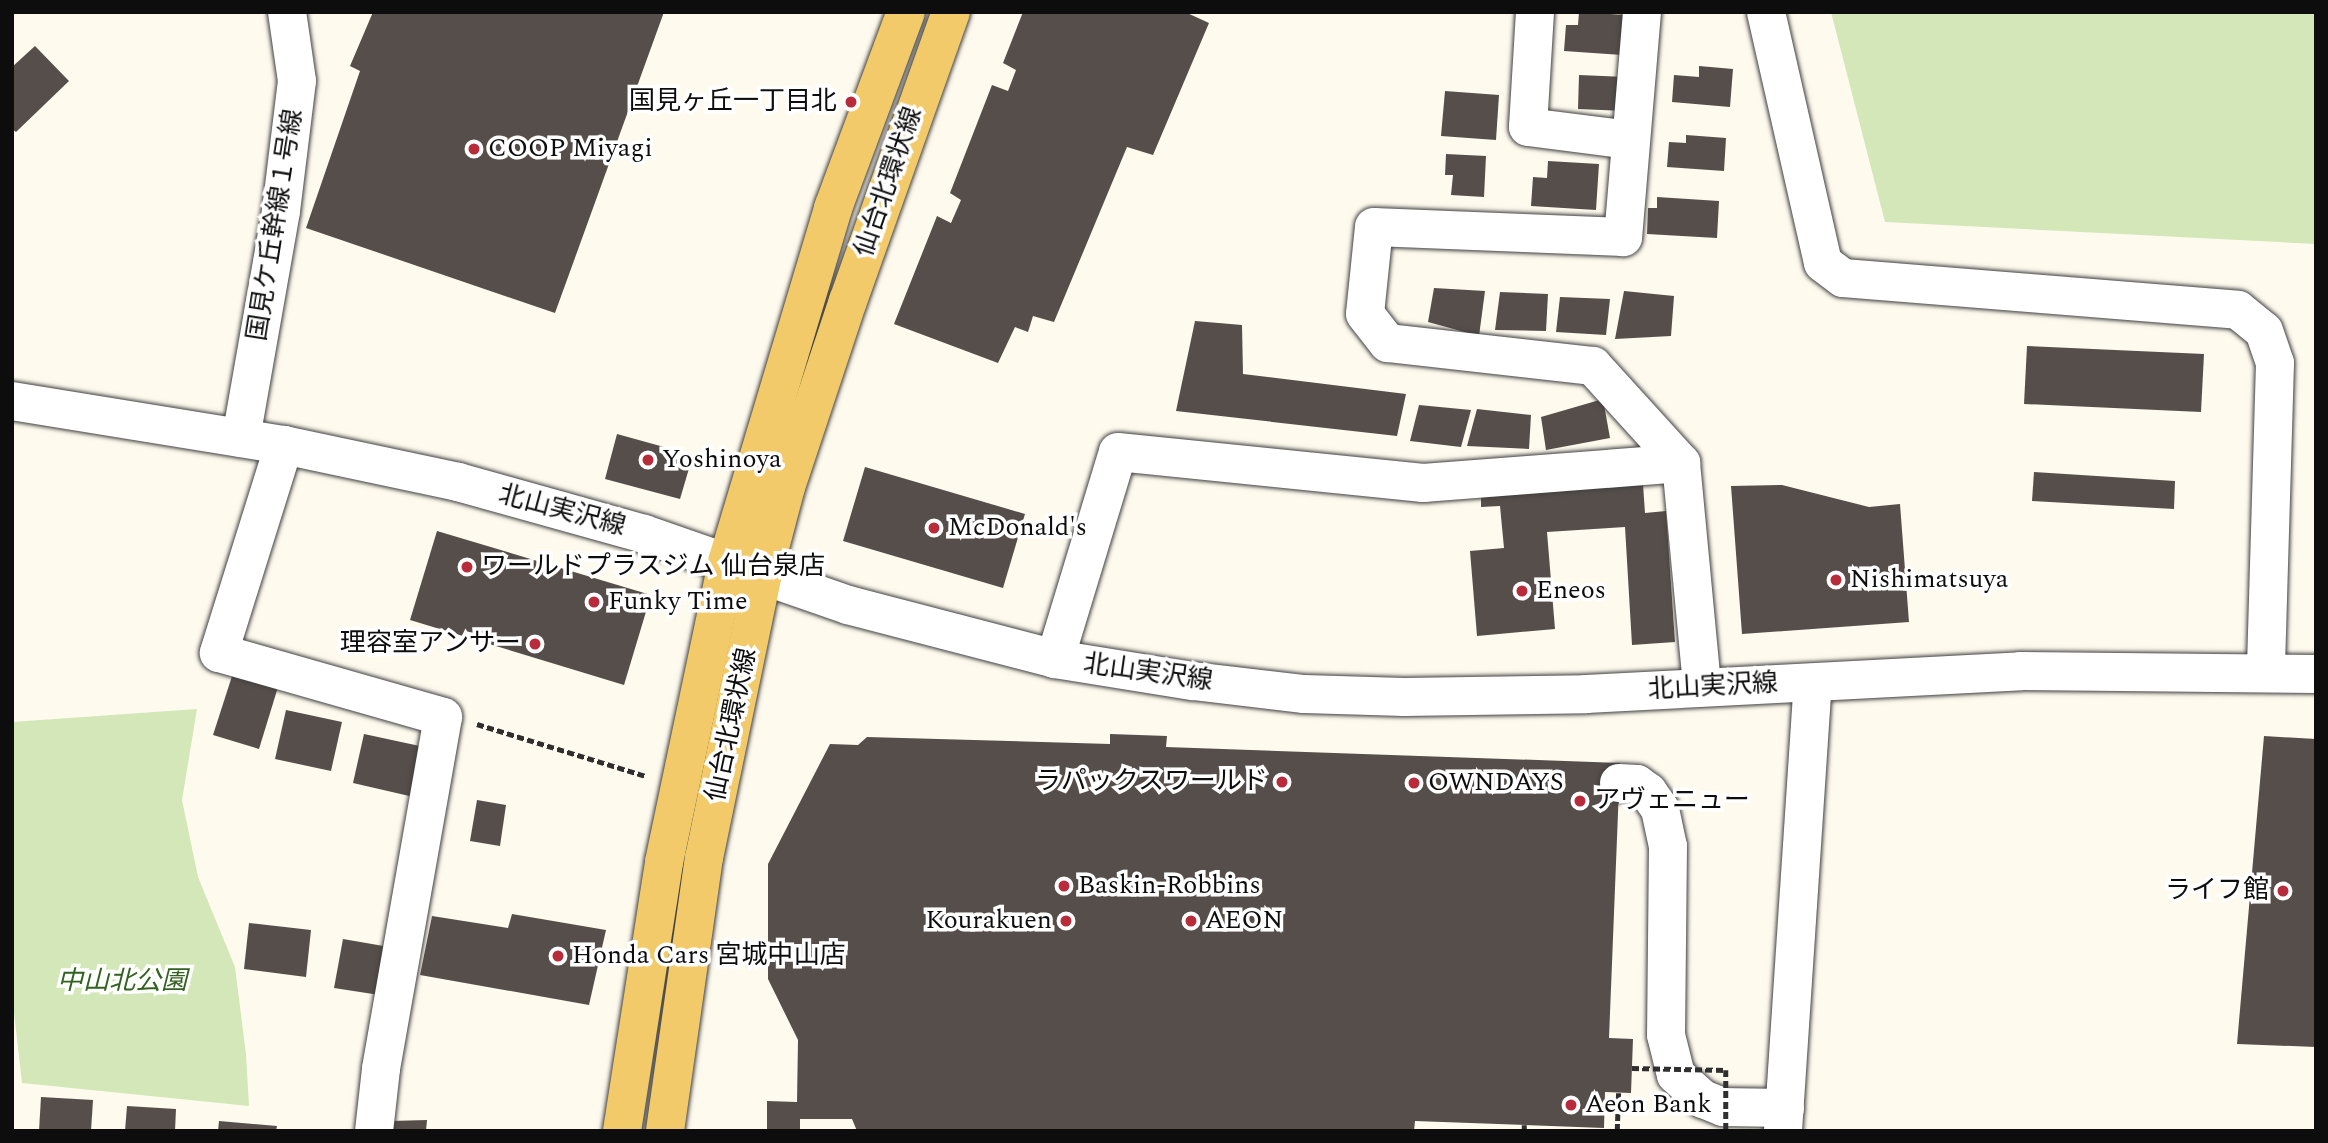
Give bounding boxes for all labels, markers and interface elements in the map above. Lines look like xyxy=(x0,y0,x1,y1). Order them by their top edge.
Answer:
place label: 国見ヶ丘一丁目北 xyxy=(629,86,837,118)
marker: 国見ヶ丘一丁目北 xyxy=(843,94,859,110)
street label: 仙台北環状線 xyxy=(849,103,929,261)
street label: 国見ケ丘幹線１号線 xyxy=(242,107,310,343)
place label: COOP Miyagi xyxy=(488,133,653,165)
marker: COOP Miyagi xyxy=(466,141,482,157)
place label: Yoshinoya xyxy=(662,444,782,476)
marker: Yoshinoya xyxy=(640,452,656,468)
street label: 北山実沢線 xyxy=(495,479,629,543)
place label: McDonald's xyxy=(948,512,1087,544)
marker: McDonald's xyxy=(926,520,942,536)
place label: ワールドプラスジム 仙台泉店 xyxy=(481,551,825,583)
marker: ワールドプラスジム 仙台泉店 xyxy=(459,559,475,575)
place label: Nishimatsuya xyxy=(1850,564,2008,596)
marker: Nishimatsuya xyxy=(1828,572,1844,588)
place label: Eneos xyxy=(1536,575,1606,607)
marker: Eneos xyxy=(1514,583,1530,599)
place label: Funky Time xyxy=(608,586,748,618)
marker: Funky Time xyxy=(586,594,602,610)
place label: 理容室アンサー xyxy=(339,628,521,660)
marker: 理容室アンサー xyxy=(527,636,543,652)
street label: 仙台北環状線 xyxy=(701,645,763,805)
street label: 北山実沢線 xyxy=(1081,649,1215,697)
street label: 北山実沢線 xyxy=(1647,668,1779,706)
place label: ラパックスワールド xyxy=(1034,766,1268,798)
place label: OWNDAYS xyxy=(1428,767,1563,799)
marker: ラパックスワールド xyxy=(1274,774,1290,790)
marker: OWNDAYS xyxy=(1406,775,1422,791)
place label: アヴェニュー xyxy=(1594,785,1750,817)
marker: アヴェニュー xyxy=(1572,793,1588,809)
place label: Baskin-Robbins xyxy=(1078,870,1261,902)
place label: ライフ館 xyxy=(2165,875,2269,907)
marker: Baskin-Robbins xyxy=(1056,878,1072,894)
marker: ライフ館 xyxy=(2275,883,2291,899)
place label: Kourakuen xyxy=(925,905,1052,937)
place label: AEON xyxy=(1205,905,1283,937)
marker: Kourakuen xyxy=(1058,913,1074,929)
marker: AEON xyxy=(1183,913,1199,929)
place label: Honda Cars 宮城中山店 xyxy=(572,940,846,972)
marker: Honda Cars 宮城中山店 xyxy=(550,948,566,964)
park label: 中山北公園 xyxy=(57,966,187,998)
place label: Aeon Bank xyxy=(1585,1089,1712,1121)
marker: Aeon Bank xyxy=(1563,1097,1579,1113)

